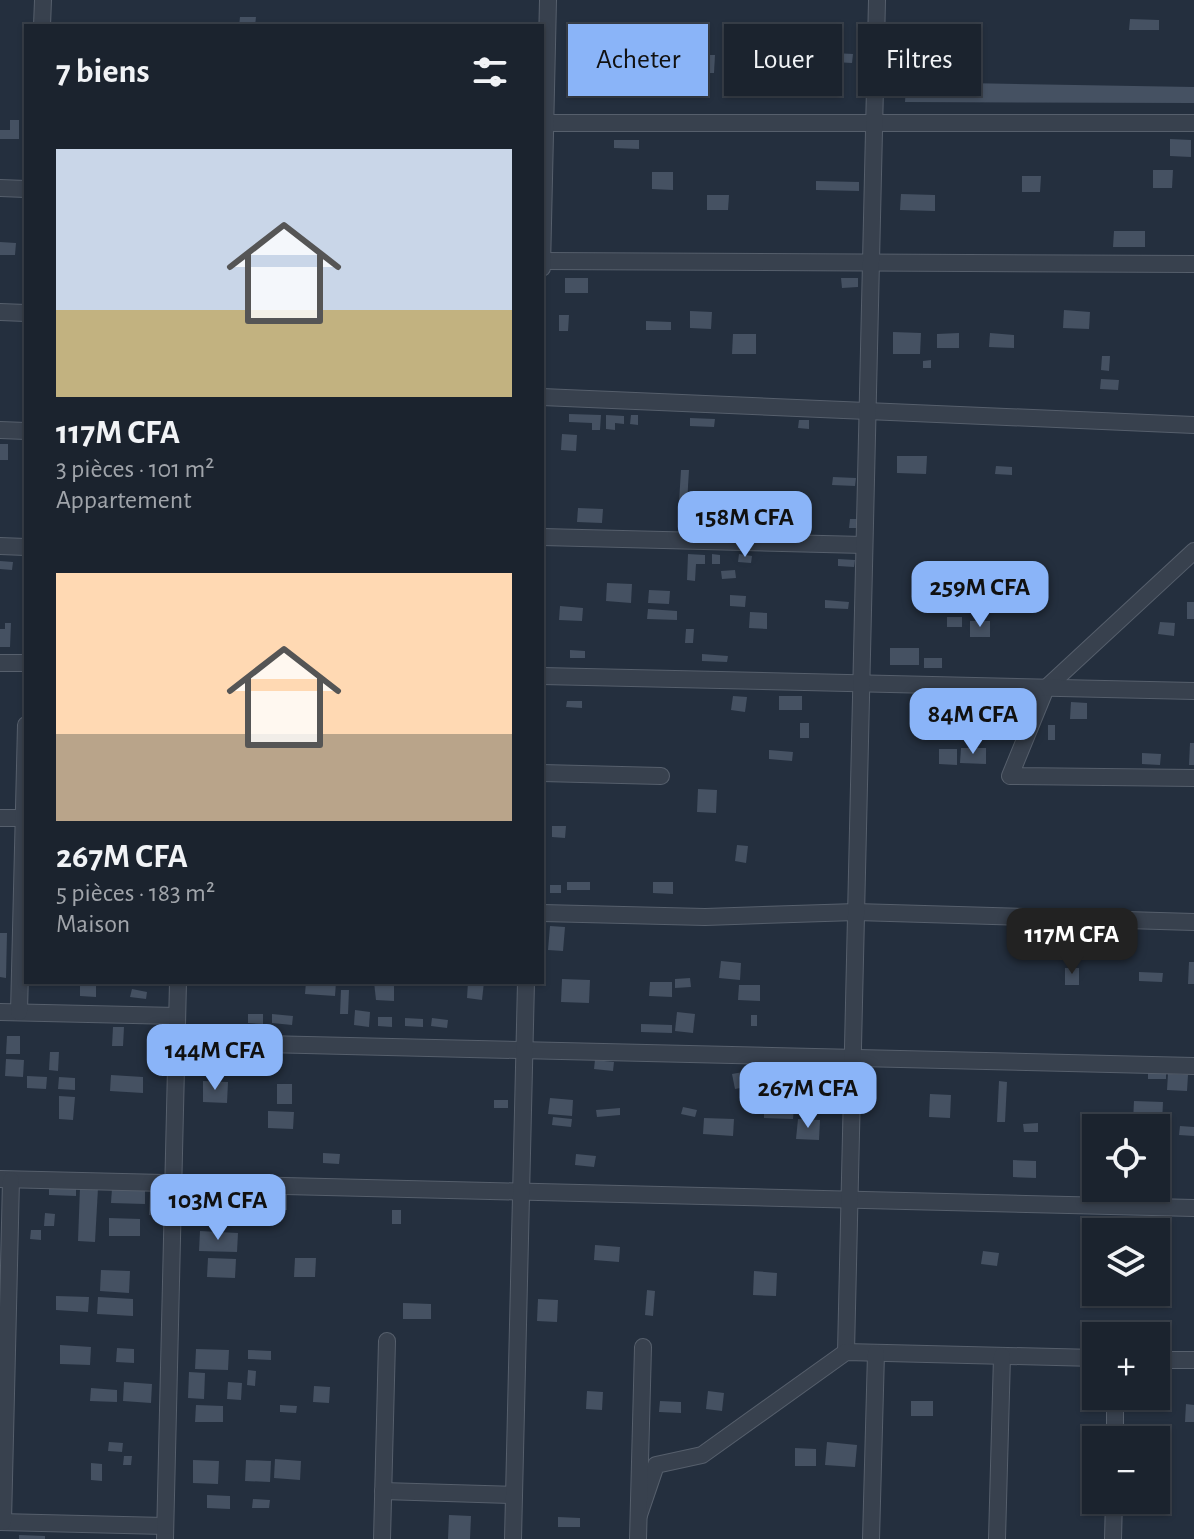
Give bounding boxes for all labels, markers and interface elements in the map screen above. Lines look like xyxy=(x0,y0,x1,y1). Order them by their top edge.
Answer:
chip: Acheter xyxy=(568,24,708,96)
chip: Louer xyxy=(724,24,842,96)
chip: Filtres xyxy=(858,24,981,96)
icon: filters xyxy=(468,50,512,94)
text: 7 biens xyxy=(56,55,150,89)
icon: home xyxy=(212,201,356,345)
text: 117M CFA xyxy=(56,416,180,450)
text: 3 pièces · 101 m² xyxy=(56,456,214,482)
text: Appartement xyxy=(56,487,192,513)
pin: 158M CFA xyxy=(662,491,828,559)
text: 158M CFA xyxy=(696,504,794,530)
pin: 259M CFA xyxy=(897,561,1063,629)
text: 259M CFA xyxy=(930,574,1030,600)
icon: home xyxy=(212,625,356,769)
pin: 84M CFA xyxy=(899,688,1047,756)
text: 84M CFA xyxy=(928,701,1018,727)
text: 267M CFA xyxy=(56,840,188,874)
text: 5 pièces · 183 m² xyxy=(56,880,215,906)
pin: 117M CFA xyxy=(989,908,1155,976)
text: Maison xyxy=(56,911,130,937)
text: 117M CFA xyxy=(1025,921,1119,947)
pin: 144M CFA xyxy=(132,1024,298,1092)
text: 144M CFA xyxy=(165,1037,265,1063)
pin: 267M CFA xyxy=(725,1062,891,1130)
text: 267M CFA xyxy=(758,1075,858,1101)
map controls xyxy=(1082,1114,1170,1514)
button: locate xyxy=(1082,1114,1170,1202)
pin: 103M CFA xyxy=(135,1174,301,1242)
text: 103M CFA xyxy=(168,1187,268,1213)
button: layers xyxy=(1082,1218,1170,1306)
button: + xyxy=(1082,1322,1170,1410)
button: − xyxy=(1082,1426,1170,1514)

